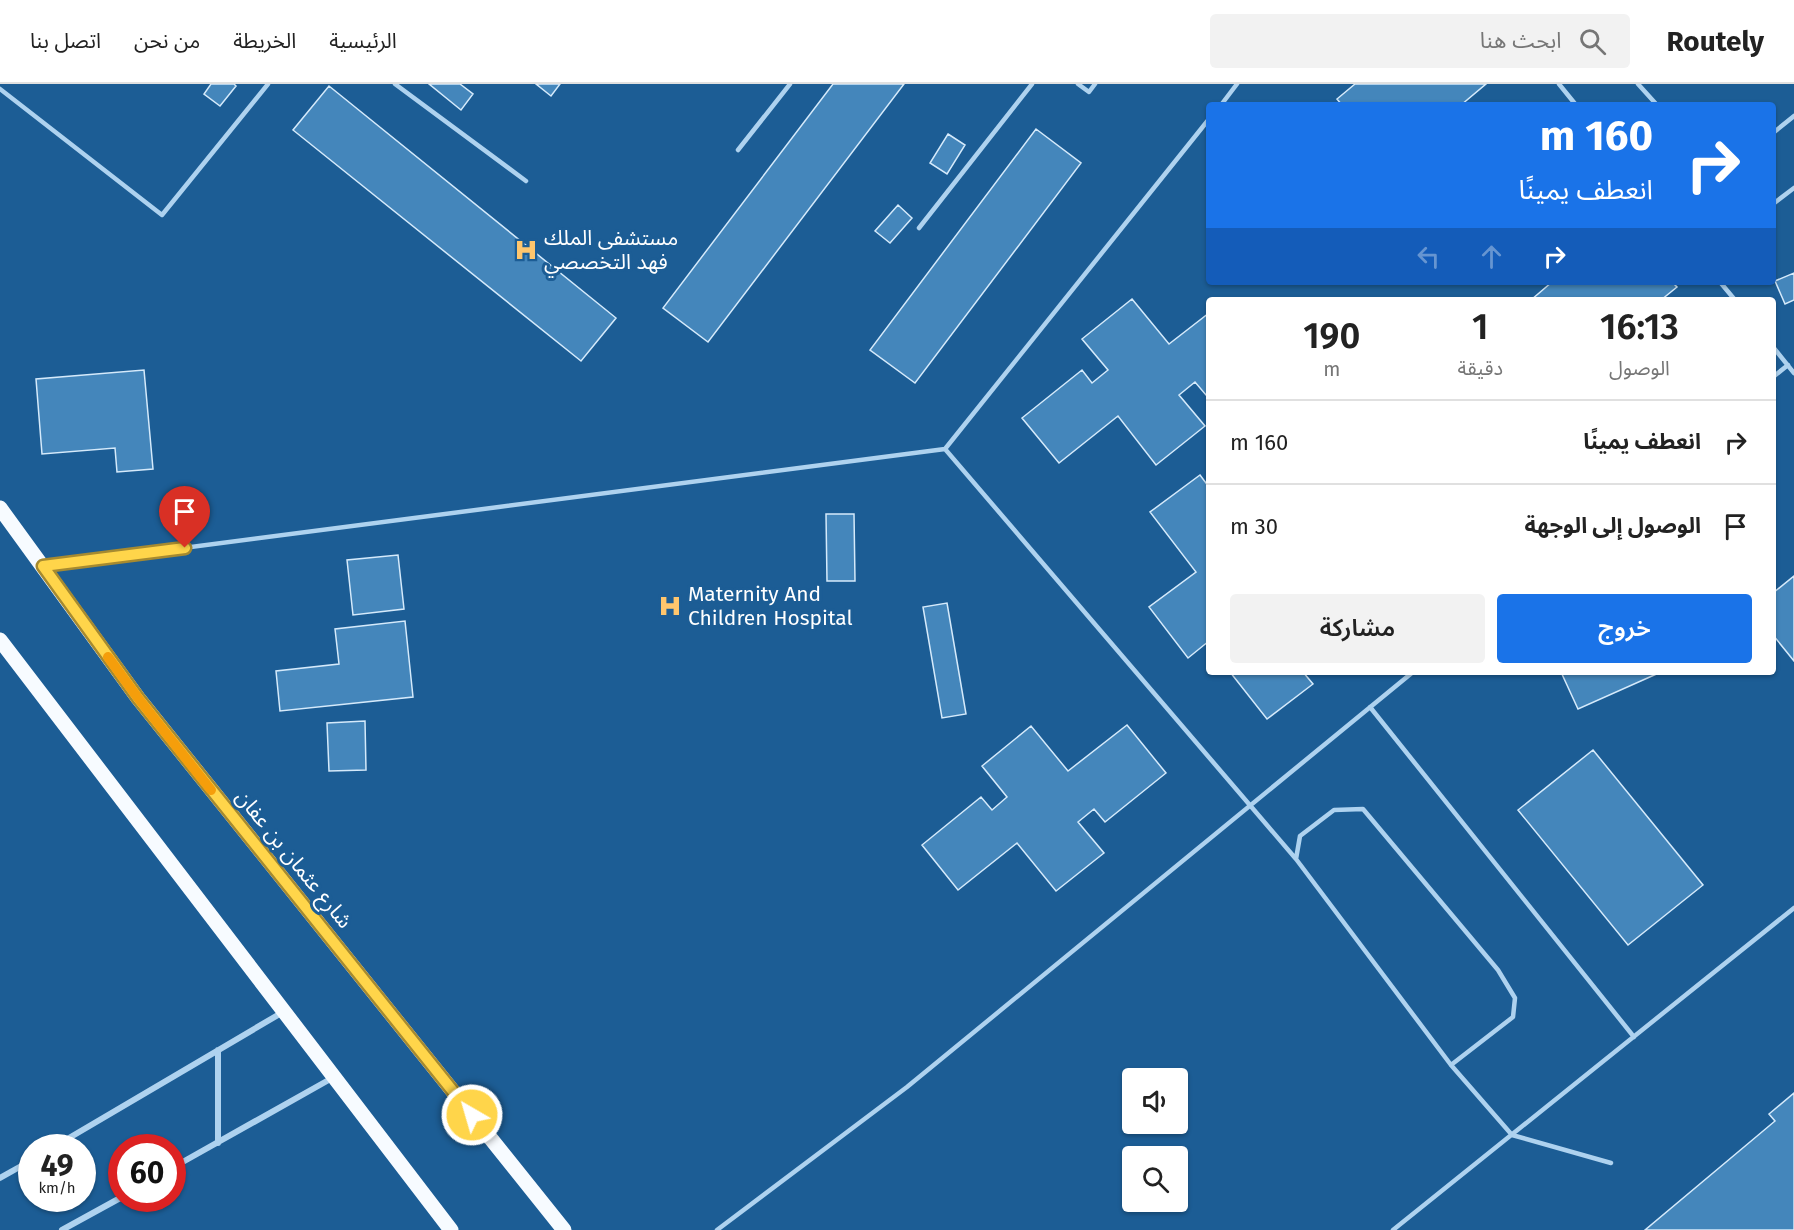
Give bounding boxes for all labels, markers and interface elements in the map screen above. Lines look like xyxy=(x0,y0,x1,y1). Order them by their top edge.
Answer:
search box xyxy=(1210,14,1630,68)
icon: search xyxy=(1576,25,1609,58)
text: Routely xyxy=(1666,25,1764,58)
text: ابحث هنا xyxy=(1480,27,1561,54)
text: اتصل بنا xyxy=(30,28,101,54)
text: من نحن xyxy=(134,28,200,54)
text: الخريطة xyxy=(233,28,296,54)
text: الرئيسية xyxy=(329,28,397,54)
text: 160 m xyxy=(1540,111,1653,161)
icon: right xyxy=(1674,126,1752,204)
text: انعطف يمينًا xyxy=(1518,174,1653,206)
place label: مستشفى الملك فهد التخصصي xyxy=(544,225,678,278)
hospital icon: مستشفى الملك فهد التخصصي xyxy=(513,237,539,263)
icon: left xyxy=(1412,240,1445,273)
icon: ahead xyxy=(1475,240,1508,273)
icon: right xyxy=(1538,240,1571,273)
text: 1 xyxy=(1472,305,1488,349)
text: 16:13 xyxy=(1600,305,1679,349)
text: 190 xyxy=(1303,314,1360,358)
text: دقيقة xyxy=(1457,356,1503,380)
text: الوصول xyxy=(1609,356,1670,380)
text: m xyxy=(1323,357,1340,381)
icon: right xyxy=(1719,426,1752,459)
text: انعطف يمينًا xyxy=(1583,428,1701,455)
text: 160 m xyxy=(1230,429,1288,456)
pin xyxy=(159,486,210,548)
icon: arrive xyxy=(168,495,201,528)
icon: arrive xyxy=(1719,510,1752,543)
text: الوصول إلى الوجهة xyxy=(1524,512,1701,539)
text: 30 m xyxy=(1230,513,1278,540)
place label: Maternity And Children Hospital xyxy=(688,581,853,631)
hospital icon: Maternity And Children Hospital xyxy=(657,593,683,619)
button: مشاركة xyxy=(1230,594,1485,663)
button: خروج xyxy=(1497,594,1752,663)
street label: شارع عثمان بن عفان xyxy=(229,784,358,935)
map controls xyxy=(1122,1068,1188,1212)
button: sound xyxy=(1122,1068,1188,1134)
position arrow xyxy=(440,1083,504,1147)
speed limit sign: 60 xyxy=(108,1134,186,1212)
button: search xyxy=(1122,1146,1188,1212)
text: 49 xyxy=(40,1148,74,1184)
text: km/h xyxy=(38,1179,76,1197)

